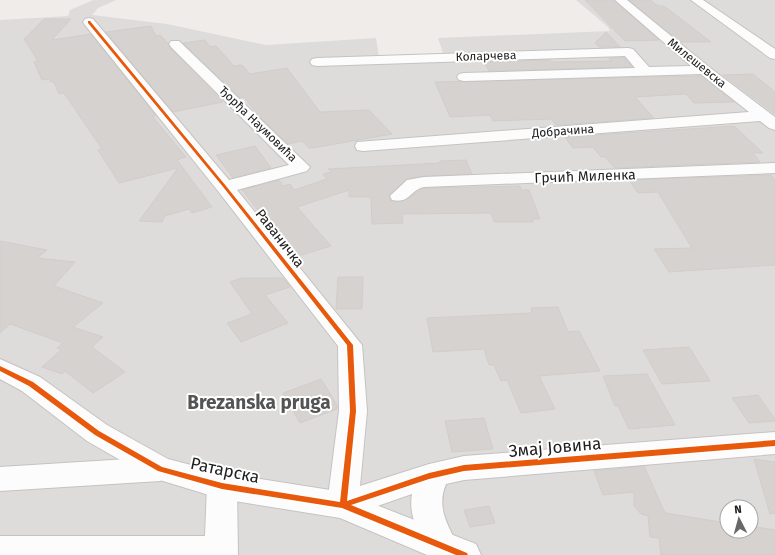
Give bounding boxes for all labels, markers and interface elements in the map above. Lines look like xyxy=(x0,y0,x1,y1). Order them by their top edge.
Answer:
street label: Милешевска xyxy=(665,35,729,91)
street label: Коларчева xyxy=(455,48,517,64)
street label: Ђорђа Наумовића xyxy=(216,83,300,165)
street label: Добрачина xyxy=(530,122,595,140)
street label: Грчић Миленка xyxy=(534,166,636,187)
street label: Раваничка xyxy=(252,206,308,271)
district label: Brezanska pruga xyxy=(187,391,331,414)
street label: Змај Јовина xyxy=(508,433,602,462)
street label: Ратарска xyxy=(188,453,261,488)
north arrow xyxy=(719,499,759,539)
text: N xyxy=(734,503,742,516)

